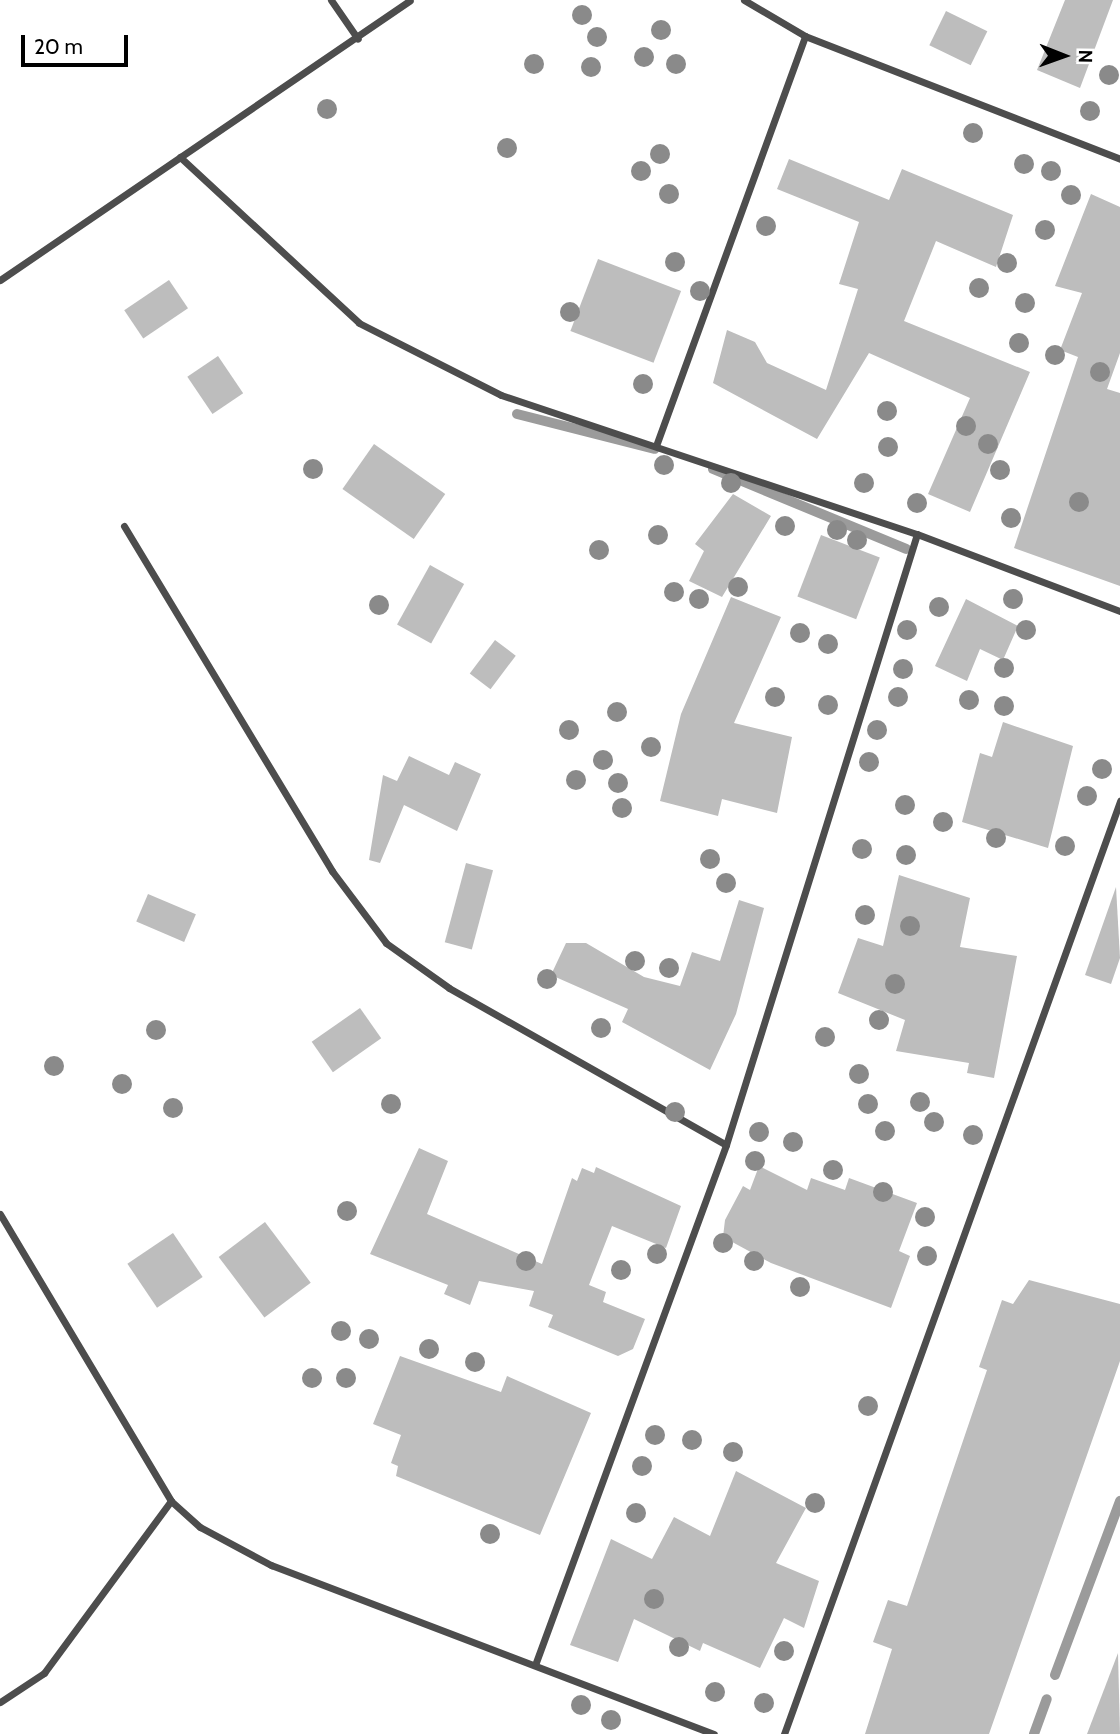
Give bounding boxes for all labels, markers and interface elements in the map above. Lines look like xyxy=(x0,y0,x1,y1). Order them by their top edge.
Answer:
scale bar xyxy=(24,21,131,65)
north arrow xyxy=(1029,21,1099,91)
text: 20 m xyxy=(34,34,83,59)
text: N xyxy=(1074,49,1097,63)

